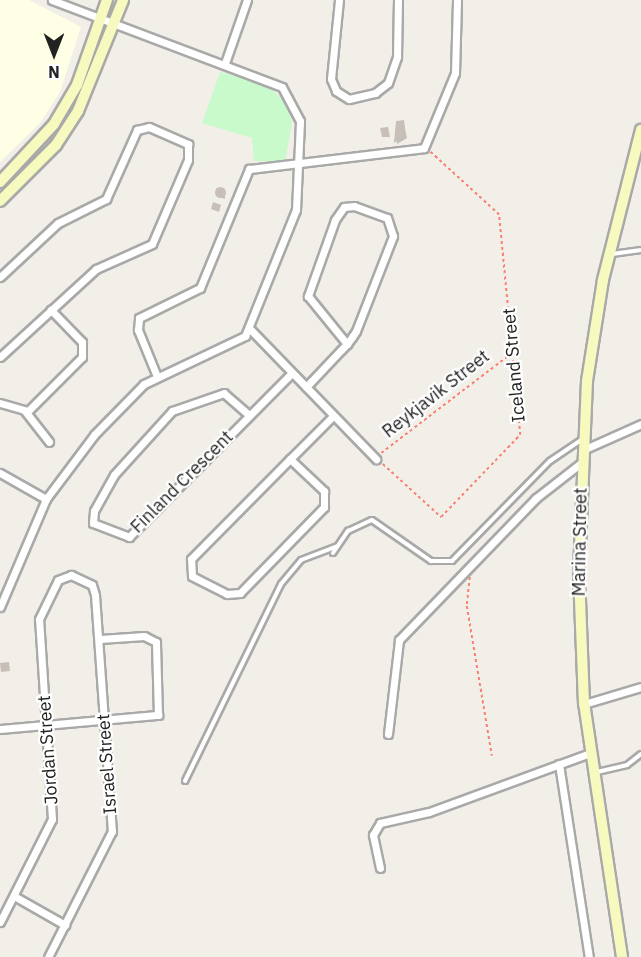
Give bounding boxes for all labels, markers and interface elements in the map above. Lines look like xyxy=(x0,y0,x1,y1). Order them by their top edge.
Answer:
north arrow xyxy=(24,24,84,84)
text: N xyxy=(48,62,60,82)
street label: Iceland Street xyxy=(498,307,530,423)
street label: Reykjavik Street xyxy=(378,345,494,443)
street label: Finland Crescent xyxy=(126,426,238,538)
street label: Marina Street xyxy=(568,487,592,597)
street label: Jordan Street xyxy=(33,695,63,805)
street label: Israel Street xyxy=(93,713,121,815)

